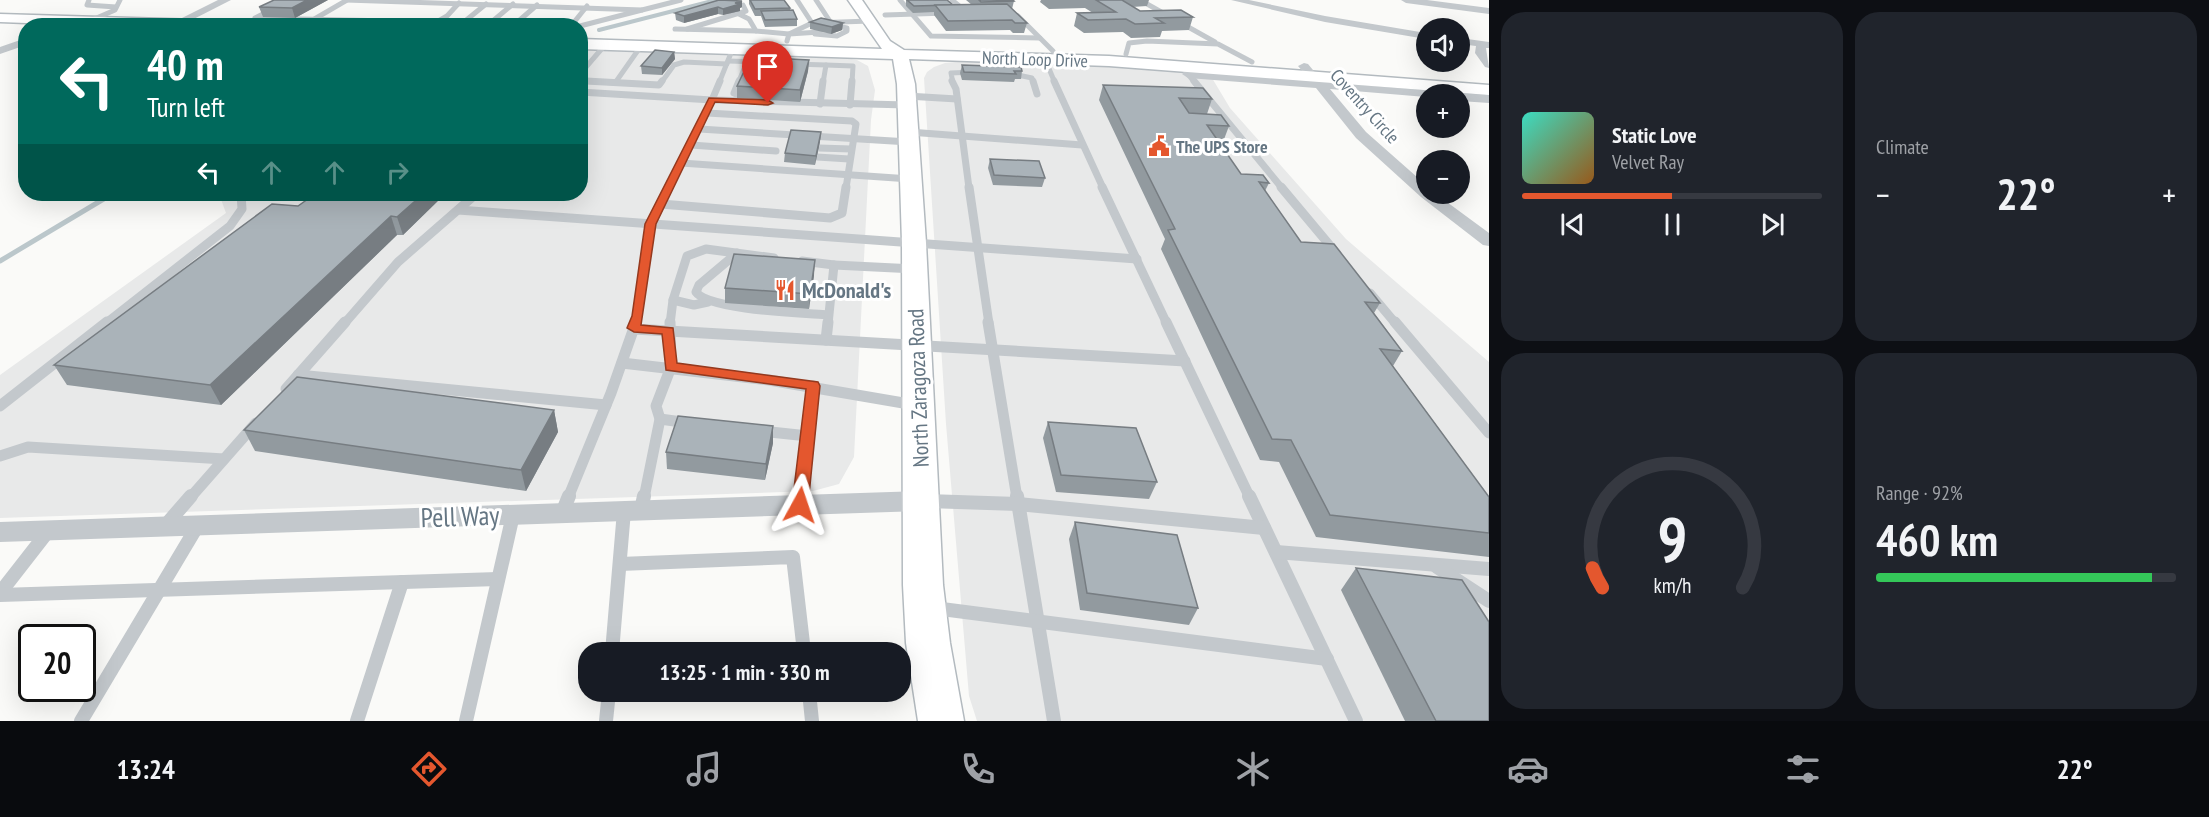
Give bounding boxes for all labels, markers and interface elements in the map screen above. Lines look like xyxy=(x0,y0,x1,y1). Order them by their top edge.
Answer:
map controls xyxy=(1416,18,1470,204)
button: sound xyxy=(1416,18,1470,72)
text: 40 m xyxy=(147,37,224,92)
pin xyxy=(742,41,793,103)
icon: left xyxy=(48,42,126,120)
street label: North Loop Drive xyxy=(982,46,1088,72)
icon: arrive xyxy=(751,50,784,83)
street label: Coventry Circle xyxy=(1325,64,1405,148)
button: + xyxy=(1416,84,1470,138)
text: Turn left xyxy=(147,90,225,124)
text: Static Love xyxy=(1612,121,1697,149)
public building icon: The UPS Store xyxy=(1147,134,1171,158)
text: Climate xyxy=(1876,134,1929,160)
place label: The UPS Store xyxy=(1176,135,1268,158)
text: Velvet Ray xyxy=(1612,149,1684,175)
button: − xyxy=(1416,150,1470,204)
icon: left xyxy=(192,156,225,189)
icon: ahead xyxy=(255,156,288,189)
icon: ahead xyxy=(318,156,351,189)
icon: right xyxy=(381,156,414,189)
text: 22° xyxy=(1996,164,2056,222)
text: − xyxy=(1876,173,1890,216)
text: + xyxy=(2162,173,2176,216)
icon: previous xyxy=(1556,208,1589,241)
icon: pause xyxy=(1656,208,1689,241)
icon: next xyxy=(1756,208,1789,241)
place label: McDonald's xyxy=(802,276,891,304)
restaurant icon: McDonald's xyxy=(773,278,797,302)
street label: North Zaragoza Road xyxy=(901,308,935,468)
position arrow xyxy=(768,473,832,537)
text: Range · 92% xyxy=(1876,480,1963,506)
street label: Pell Way xyxy=(420,498,501,534)
text: 9 xyxy=(1657,498,1687,579)
text: 460 km xyxy=(1876,510,1998,568)
text: km/h xyxy=(1653,571,1691,599)
speed limit sign: 20 xyxy=(18,624,96,702)
text: 13:25 · 1 min · 330 m xyxy=(659,658,830,686)
icon: directions xyxy=(408,748,450,790)
icon: music xyxy=(683,748,725,790)
icon: phone xyxy=(957,748,999,790)
icon: climate xyxy=(1232,748,1274,790)
icon: car xyxy=(1507,748,1549,790)
icon: filters xyxy=(1782,748,1824,790)
text: 13:24 xyxy=(116,752,175,786)
text: 22° xyxy=(2057,752,2092,786)

